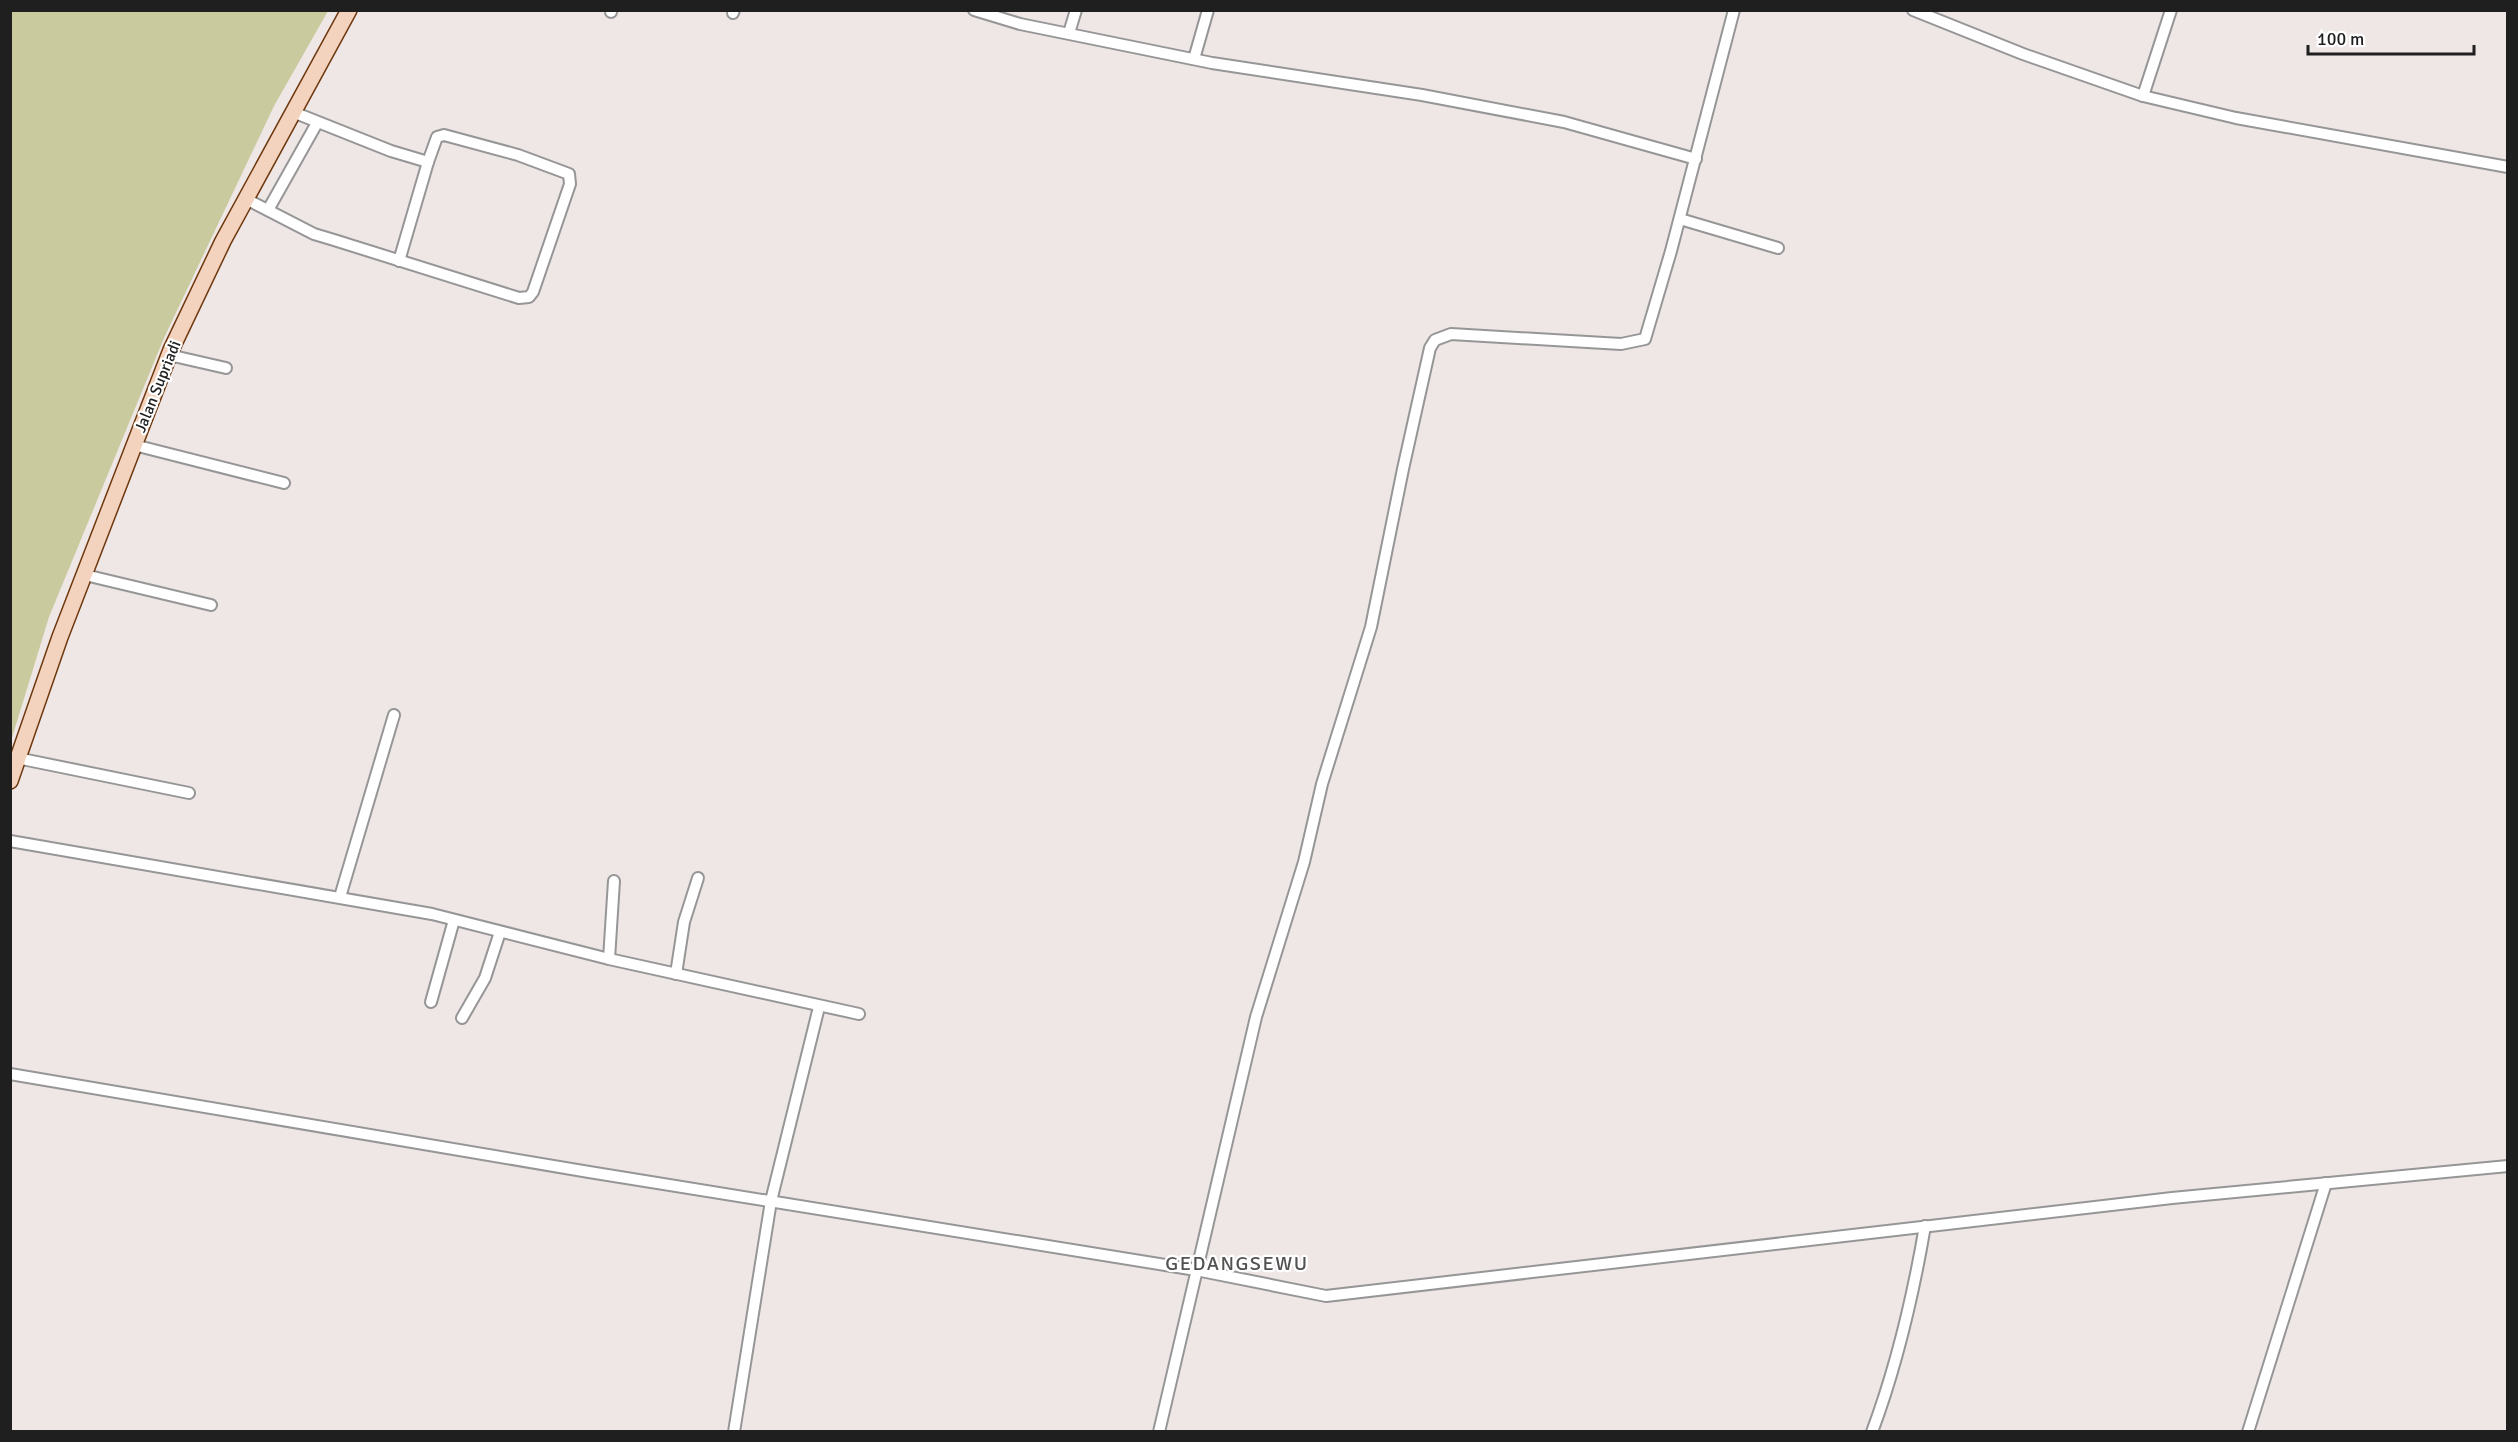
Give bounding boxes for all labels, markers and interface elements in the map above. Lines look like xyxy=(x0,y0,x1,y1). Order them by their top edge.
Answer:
scale bar xyxy=(2308,18,2474,56)
text: 100 m xyxy=(2317,28,2364,50)
street label: Jalan Supriadi xyxy=(130,337,185,435)
district label: GEDANGSEWU xyxy=(1165,1251,1309,1276)

